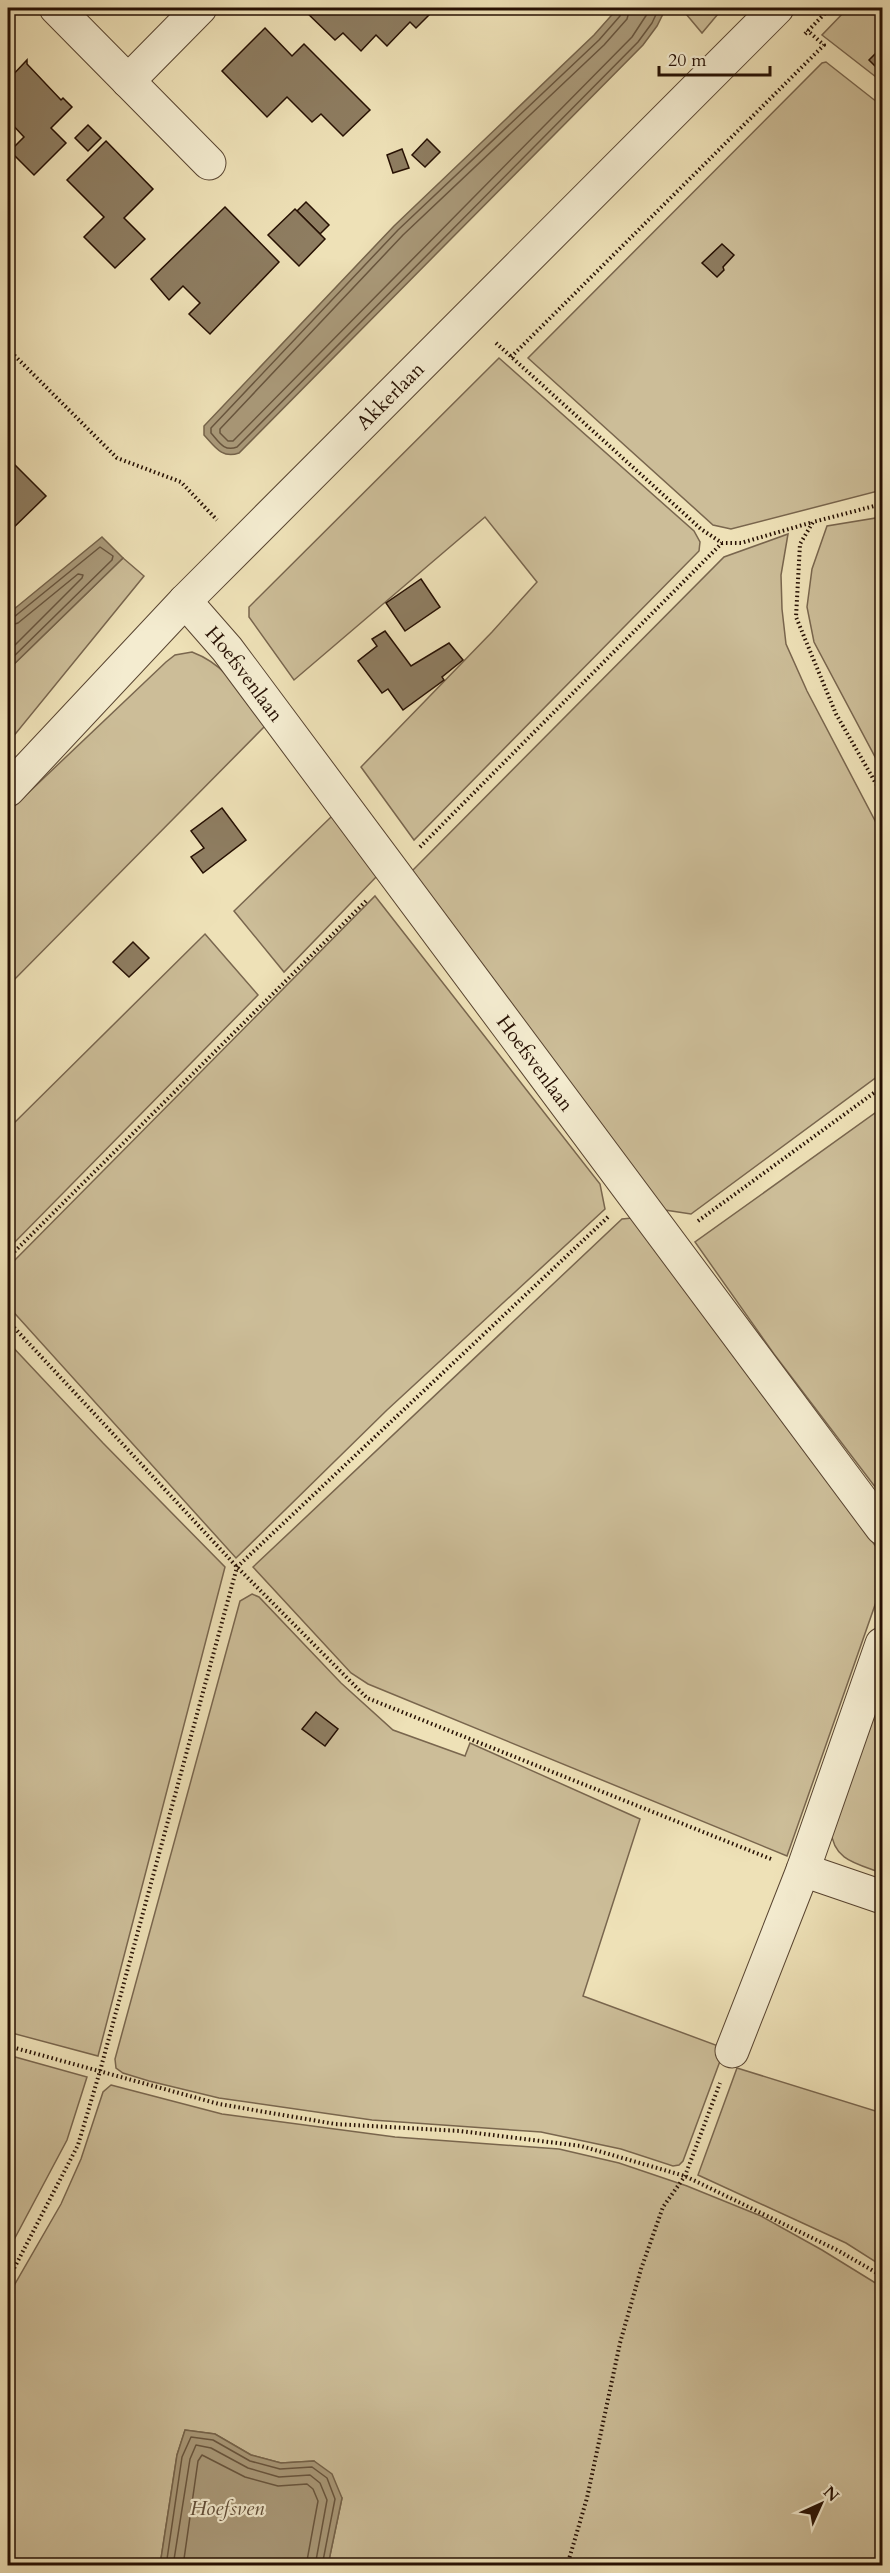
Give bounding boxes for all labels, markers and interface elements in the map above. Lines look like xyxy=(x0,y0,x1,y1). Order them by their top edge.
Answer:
scale bar xyxy=(659,39,770,77)
text: 20 m xyxy=(668,48,707,73)
street label: Akkerlaan xyxy=(350,356,431,436)
street label: Hoefsvenlaan xyxy=(199,620,290,728)
street label: Hoefsvenlaan xyxy=(490,1010,580,1117)
north arrow xyxy=(791,2474,851,2534)
text: N xyxy=(818,2481,844,2507)
water label: Hoefsven xyxy=(190,2494,265,2523)

